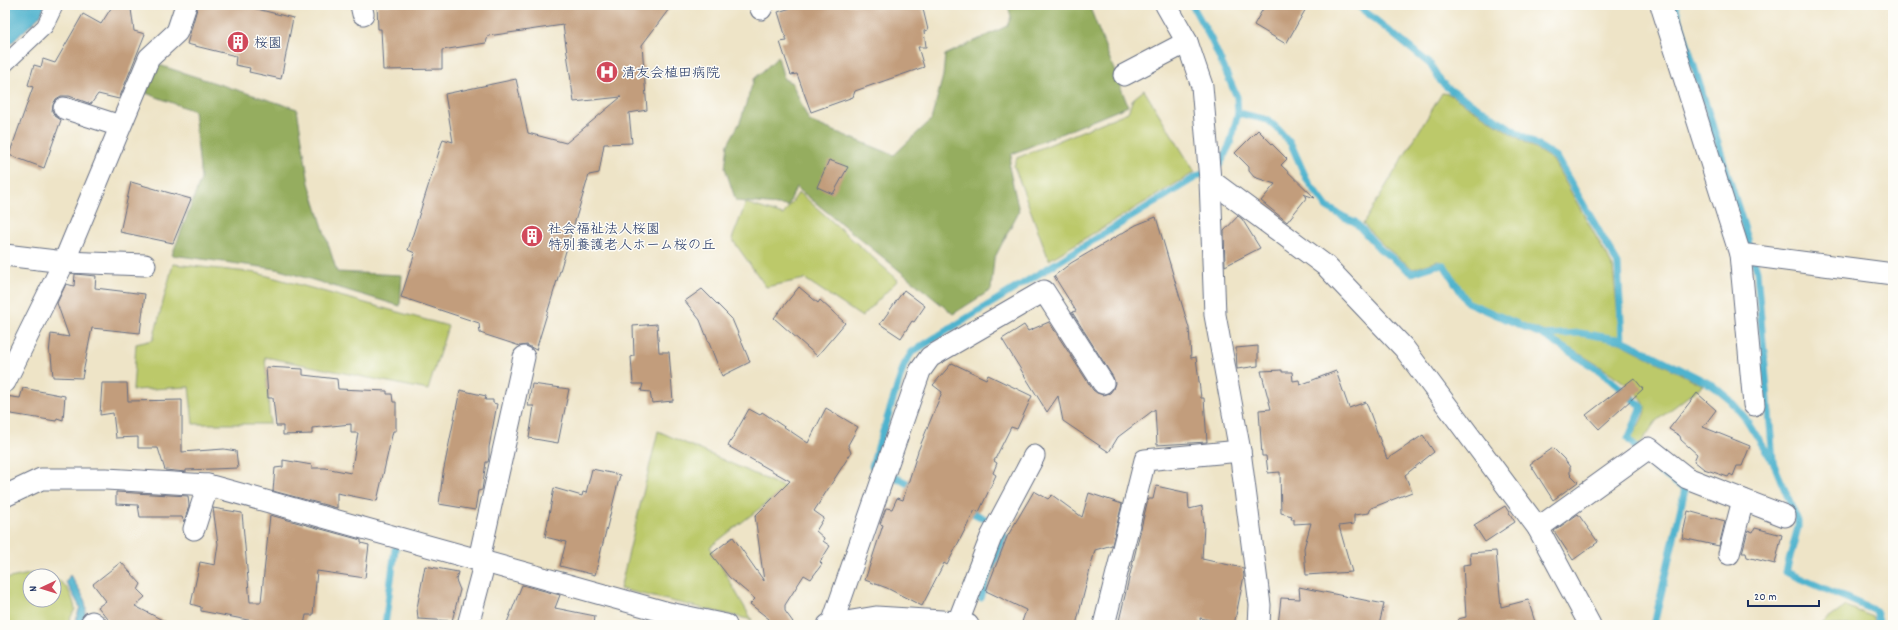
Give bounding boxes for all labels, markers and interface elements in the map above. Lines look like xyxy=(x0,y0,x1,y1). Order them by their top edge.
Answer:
building icon: 桜園 xyxy=(225,29,251,55)
place label: 桜園 xyxy=(254,34,282,54)
hospital icon: 清友会植田病院 xyxy=(594,59,620,85)
place label: 清友会植田病院 xyxy=(622,64,720,84)
place label: 社会福祉法人桜園 特別養護老人ホーム桜の丘 xyxy=(548,220,715,256)
building icon: 社会福祉法人桜園 特別養護老人ホーム桜の丘 xyxy=(519,223,545,249)
north arrow xyxy=(22,568,62,608)
scale bar xyxy=(1748,582,1819,608)
text: N xyxy=(26,585,42,592)
text: 20 m xyxy=(1754,589,1777,606)

